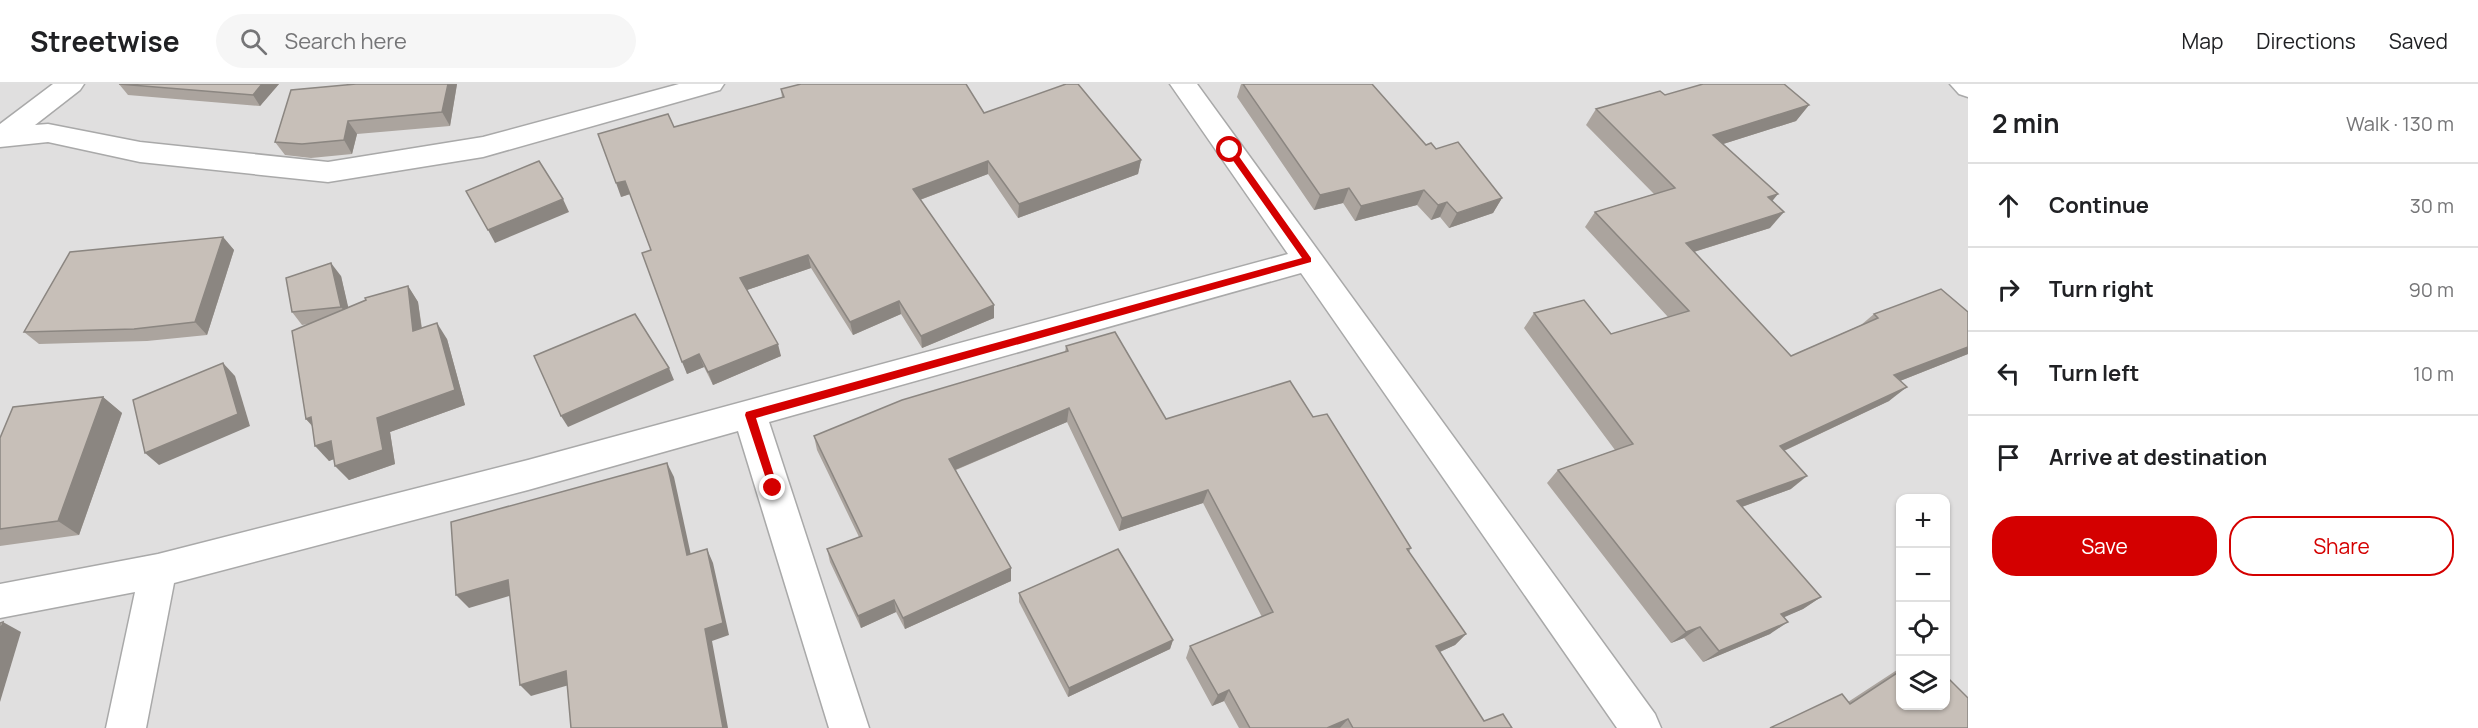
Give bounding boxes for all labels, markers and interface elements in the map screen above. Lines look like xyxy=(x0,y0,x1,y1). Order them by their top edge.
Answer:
search box xyxy=(216,14,636,68)
text: Streetwise xyxy=(30,22,180,60)
icon: search xyxy=(237,25,270,58)
text: Search here xyxy=(285,26,407,56)
text: Map xyxy=(2182,27,2223,55)
text: Directions xyxy=(2256,27,2356,55)
text: Saved xyxy=(2389,27,2448,55)
text: 2 min xyxy=(1992,105,2060,141)
text: Walk · 130 m xyxy=(2346,110,2454,137)
route start xyxy=(1216,136,1242,162)
icon: ahead xyxy=(1992,189,2025,222)
text: Continue xyxy=(2049,190,2149,220)
text: 30 m xyxy=(2410,192,2454,219)
icon: right xyxy=(1992,273,2025,306)
text: Turn right xyxy=(2049,274,2154,304)
text: 90 m xyxy=(2408,276,2454,303)
icon: left xyxy=(1992,357,2025,390)
text: Turn left xyxy=(2049,358,2139,388)
text: 10 m xyxy=(2413,360,2454,387)
icon: arrive xyxy=(1992,441,2025,474)
text: Arrive at destination xyxy=(2049,442,2267,472)
route end xyxy=(759,474,785,500)
map controls xyxy=(1896,494,1950,710)
button: + xyxy=(1896,494,1950,548)
button: Save xyxy=(1992,516,2217,576)
button: Share xyxy=(2229,516,2454,576)
button: − xyxy=(1896,548,1950,602)
button: locate xyxy=(1896,602,1950,656)
button: layers xyxy=(1896,656,1950,710)

